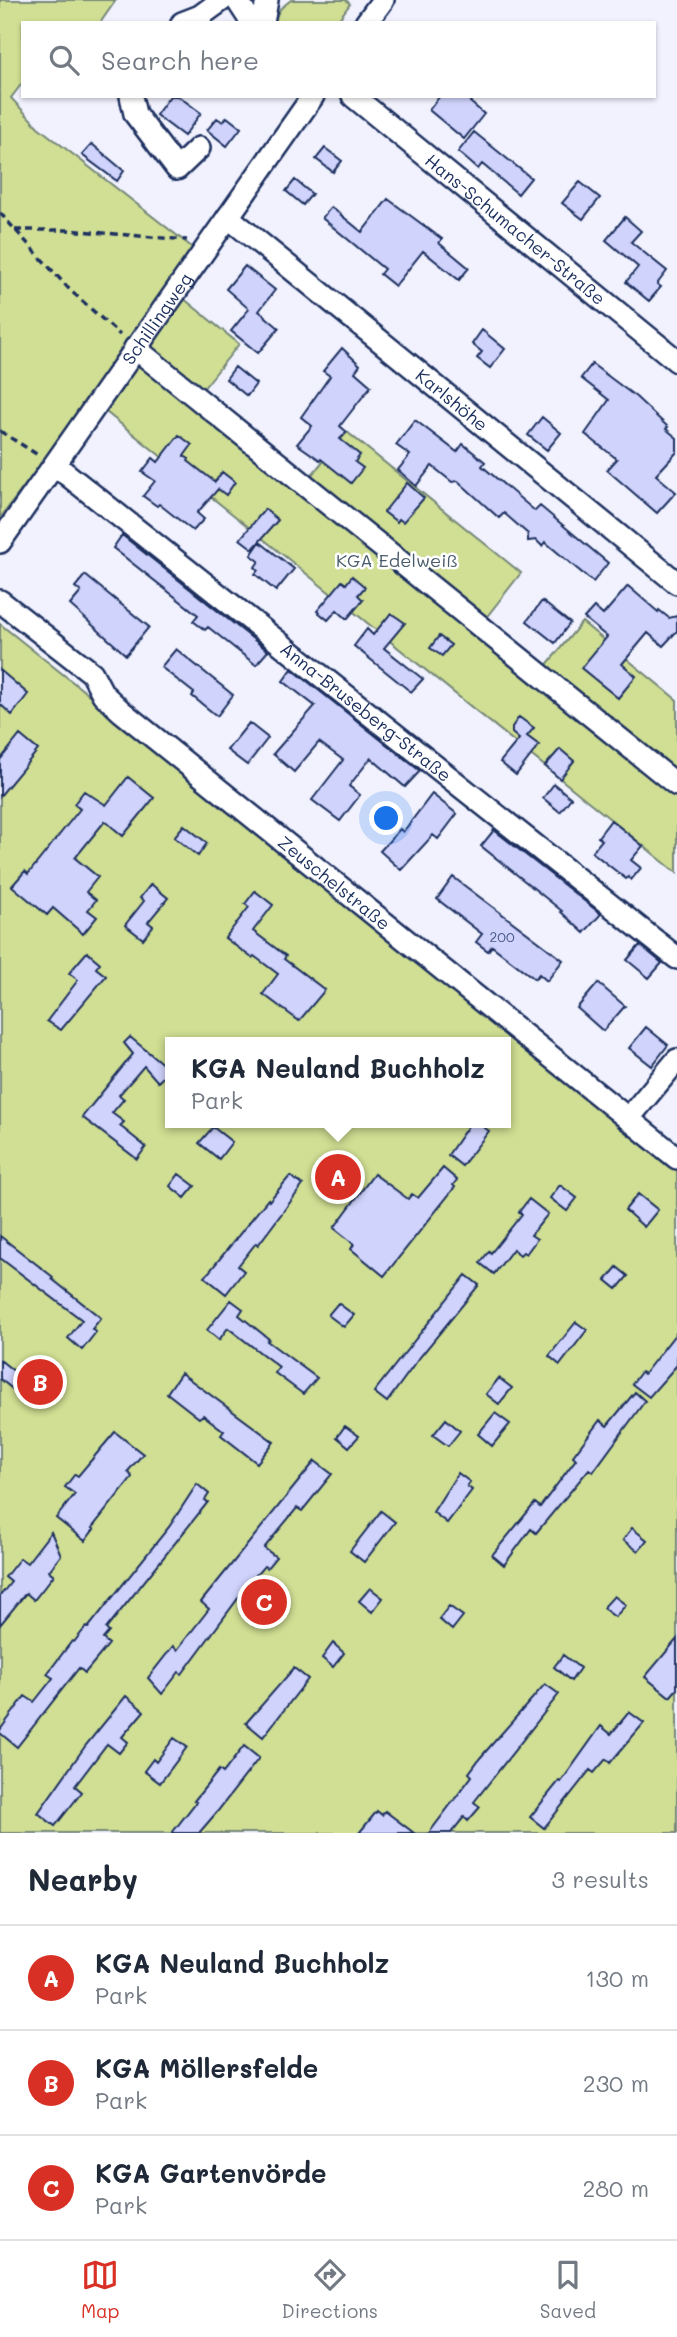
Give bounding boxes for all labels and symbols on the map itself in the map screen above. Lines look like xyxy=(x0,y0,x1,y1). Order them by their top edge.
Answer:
street label: Hans-Schumacher-Straße xyxy=(420,148,611,310)
street label: Schillingweg xyxy=(116,268,197,369)
street label: Karlshöhe xyxy=(411,363,493,436)
park label: KGA Edelweiß xyxy=(336,548,458,572)
street label: Anna-Bruseberg-Straße xyxy=(276,636,457,787)
your location xyxy=(369,801,403,835)
street label: Zeuschelstraße xyxy=(273,830,396,935)
house number: 200 xyxy=(489,927,515,946)
pin: A xyxy=(315,1151,361,1203)
pin: B xyxy=(17,1356,63,1408)
pin: C xyxy=(241,1576,287,1628)

